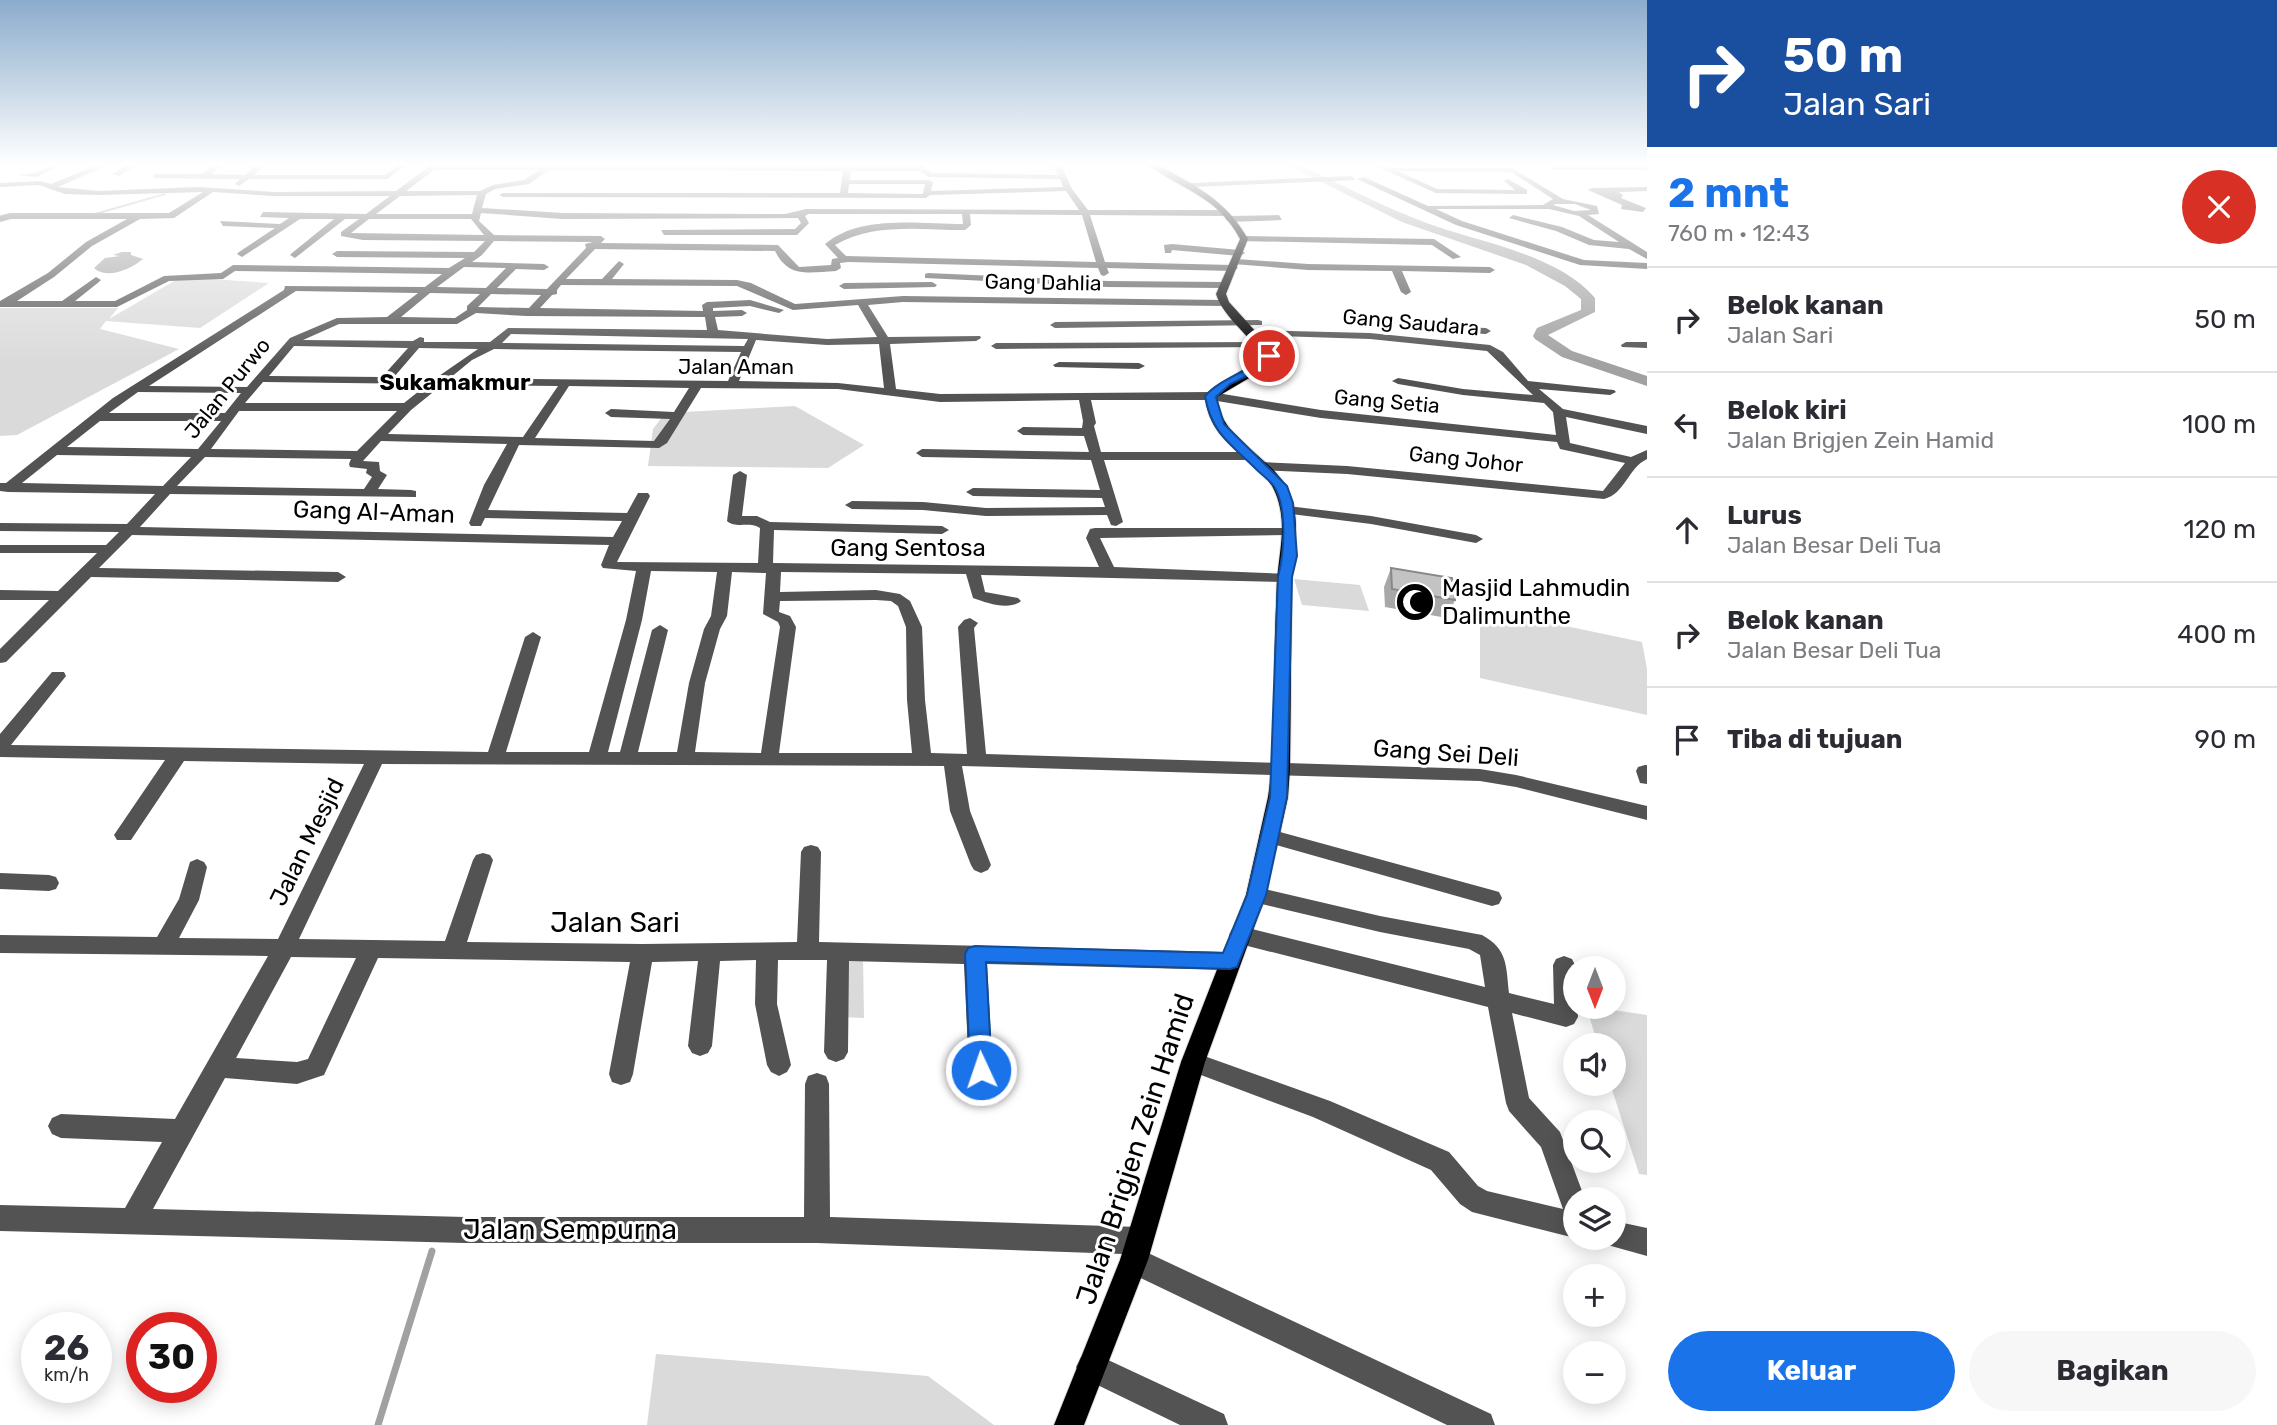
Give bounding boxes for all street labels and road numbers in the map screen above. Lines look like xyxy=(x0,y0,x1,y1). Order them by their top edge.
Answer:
street label: Gang Dahlia xyxy=(984,268,1102,296)
street label: Gang Saudara xyxy=(1342,304,1480,340)
street label: Jalan Purwo xyxy=(179,333,275,443)
street label: Jalan Aman xyxy=(678,354,794,379)
street label: Gang Setia xyxy=(1333,384,1441,418)
street label: Gang Johor xyxy=(1408,441,1524,477)
street label: Gang Al-Aman xyxy=(293,495,455,529)
street label: Gang Sentosa xyxy=(830,534,986,562)
street label: Gang Sei Deli xyxy=(1372,734,1520,772)
street label: Jalan Mesjid xyxy=(264,773,350,911)
street label: Jalan Sari xyxy=(550,906,680,939)
street label: Jalan Brigjen Zein Hamid xyxy=(1069,989,1201,1309)
street label: Jalan Sempurna xyxy=(463,1213,677,1246)

